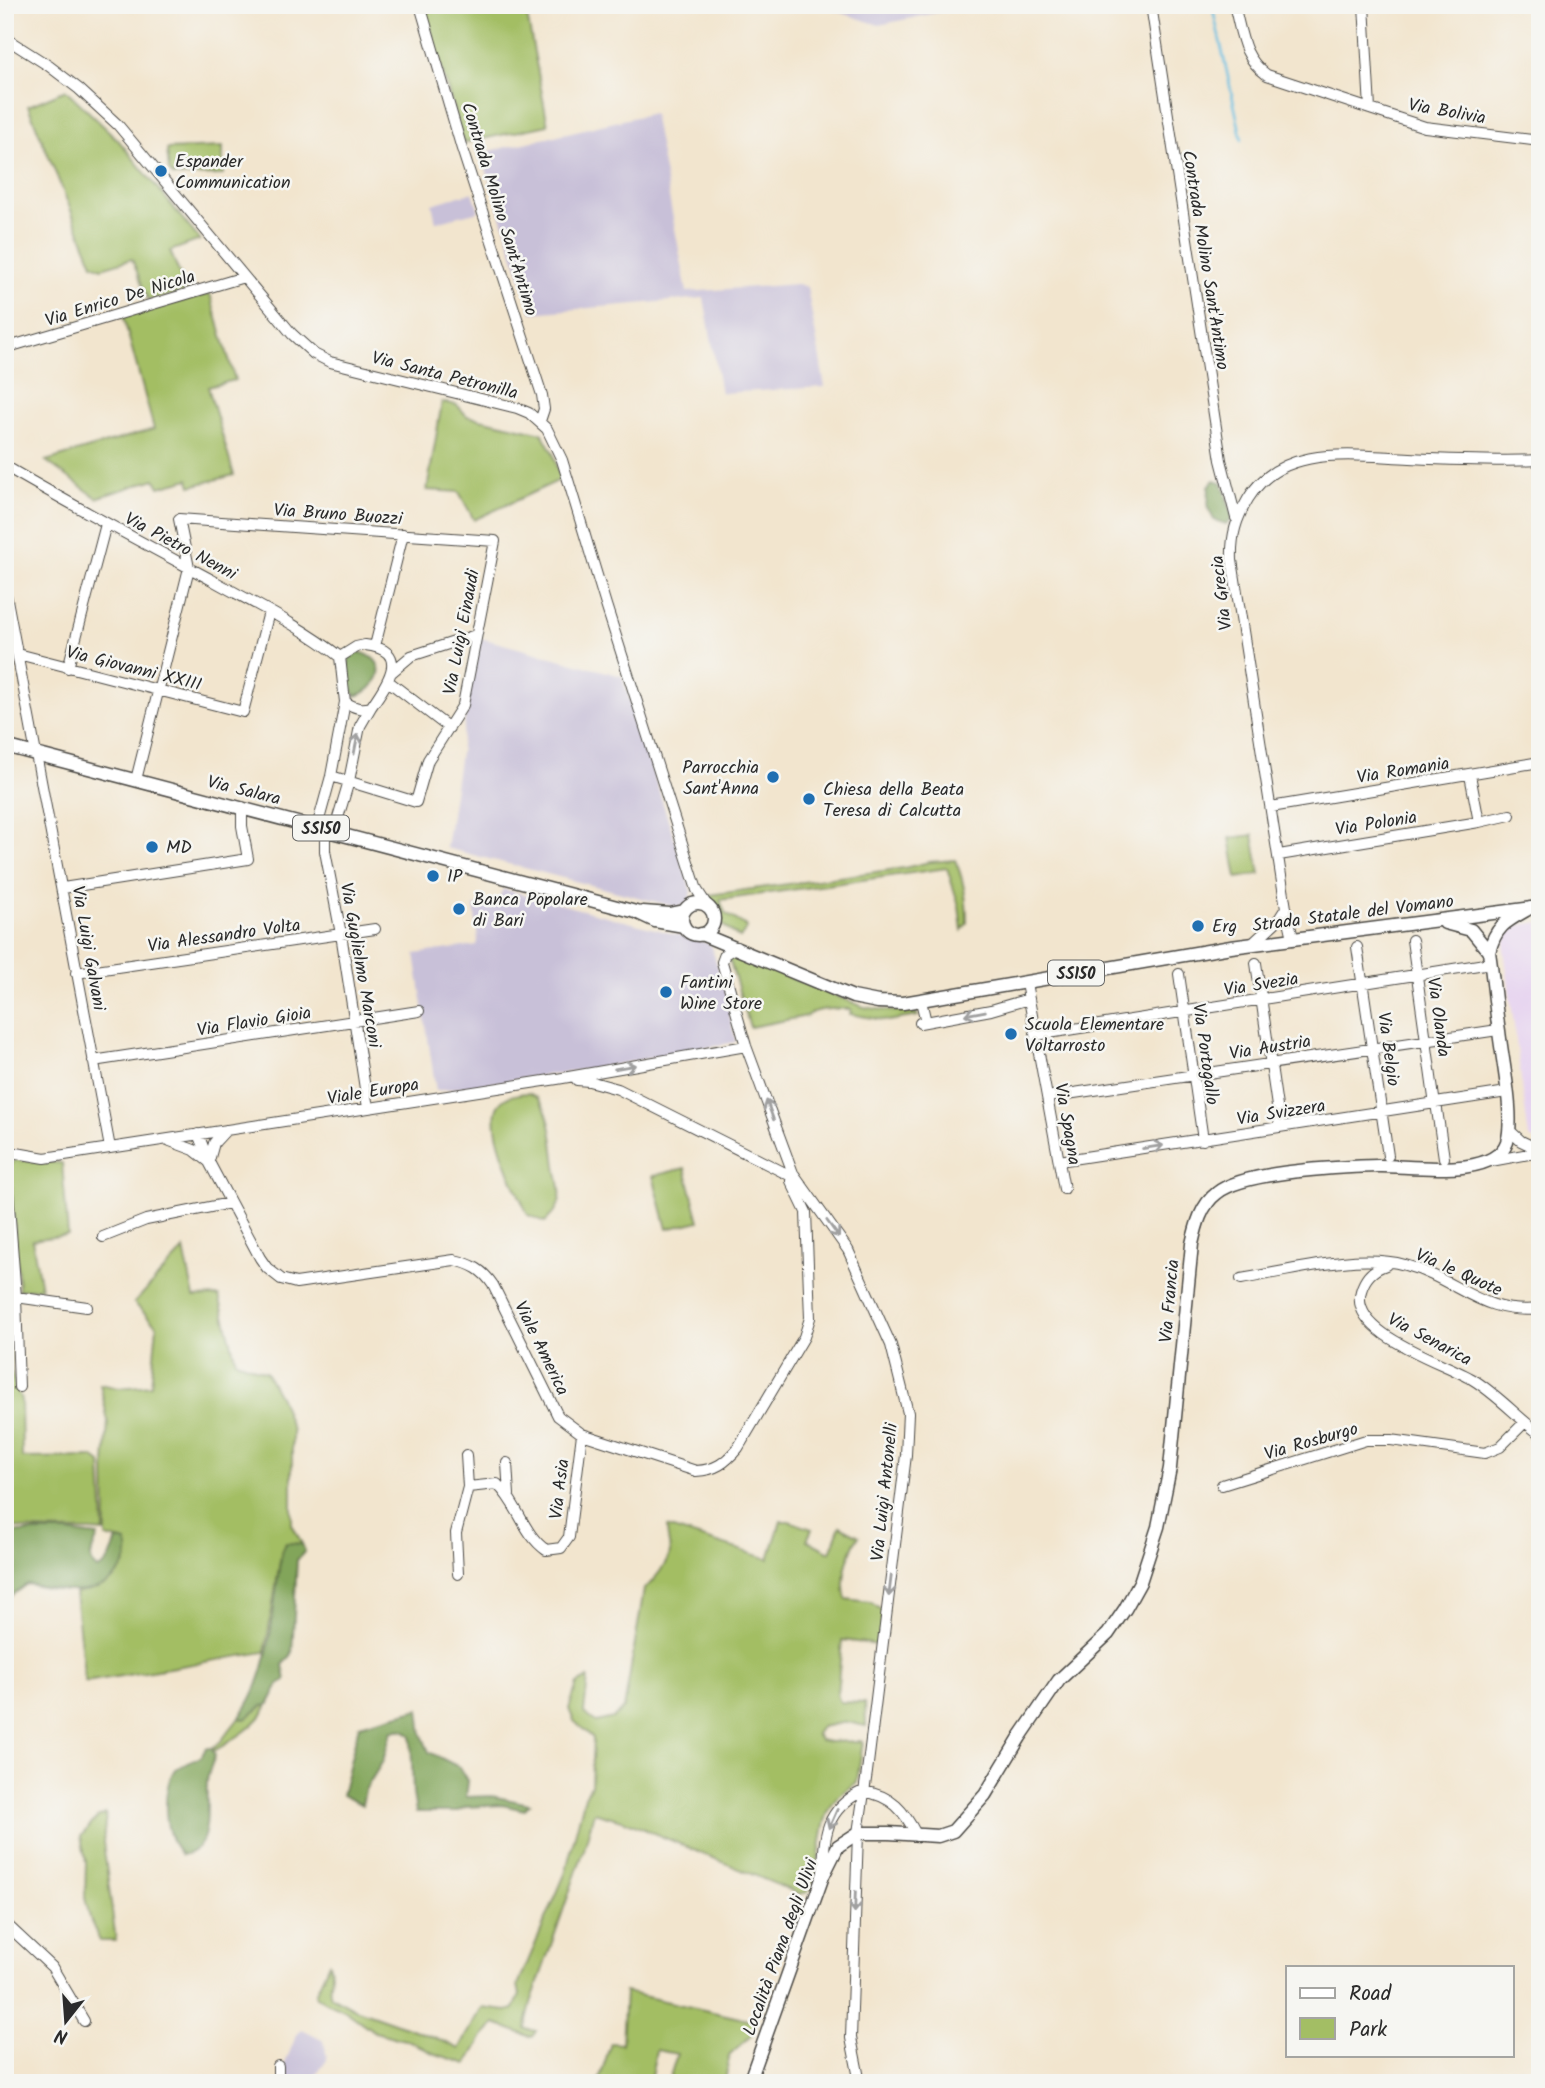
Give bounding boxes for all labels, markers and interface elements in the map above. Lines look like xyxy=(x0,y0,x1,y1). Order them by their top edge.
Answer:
street label: Via Bolivia xyxy=(1406,91,1488,134)
street label: Contrada Molino Sant'Antimo xyxy=(452,99,545,320)
place label: Espander Communication xyxy=(175,148,291,198)
street label: Contrada Molino Sant'Antimo xyxy=(1173,148,1236,372)
marker: Espander Communication xyxy=(153,163,169,179)
street label: Via Enrico De Nicola xyxy=(42,263,199,336)
street label: Via Santa Petronilla xyxy=(368,344,521,409)
street label: Via Bruno Buozzi xyxy=(273,497,404,535)
street label: Via Pietro Nenni xyxy=(119,505,242,590)
street label: Via Grecia xyxy=(1204,554,1241,632)
street label: Via Luigi Einaudi xyxy=(436,566,489,697)
street label: Via Giovanni XXIII xyxy=(63,639,205,700)
one-way arrow xyxy=(350,733,363,756)
street label: Via Romania xyxy=(1355,750,1452,793)
place label: Parrocchia Sant'Anna xyxy=(682,754,759,804)
street label: Via Salara xyxy=(204,768,283,815)
marker: Parrocchia Sant'Anna xyxy=(765,769,781,785)
place label: Chiesa della Beata Teresa di Calcutta xyxy=(823,776,964,826)
marker: Chiesa della Beata Teresa di Calcutta xyxy=(801,791,817,807)
street label: Via Polonia xyxy=(1333,804,1419,845)
road number: SS150 xyxy=(293,816,349,841)
place label: MD xyxy=(166,834,192,863)
marker: MD xyxy=(144,839,160,855)
place label: IP xyxy=(447,863,464,892)
marker: IP xyxy=(425,868,441,884)
street label: Via Guglielmo Marconi xyxy=(331,880,388,1051)
street label: Via Luigi Galvani xyxy=(62,884,113,1014)
place label: Banca Popolare di Bari xyxy=(473,886,588,936)
street label: Strada Statale del Vomano xyxy=(1251,888,1456,941)
marker: Banca Popolare di Bari xyxy=(451,901,467,917)
street label: Via Alessandro Volta xyxy=(146,911,303,962)
place label: Erg xyxy=(1212,913,1237,942)
marker: Erg xyxy=(1190,918,1206,934)
road number: SS150 xyxy=(1048,960,1104,986)
street label: Via Svezia xyxy=(1222,965,1301,1006)
place label: Fantini Wine Store xyxy=(680,969,762,1019)
street label: Via Olanda xyxy=(1418,975,1457,1059)
marker: Fantini Wine Store xyxy=(658,984,674,1000)
street label: Via Flavio Gioia xyxy=(195,999,313,1046)
street label: Via Portogallo xyxy=(1183,1001,1226,1107)
one-way arrow xyxy=(964,1007,987,1020)
street label: Via Belgio xyxy=(1368,1010,1407,1088)
place label: Scuola Elementare Voltarrosto xyxy=(1025,1011,1164,1061)
marker: Scuola Elementare Voltarrosto xyxy=(1003,1026,1019,1042)
street label: Via Austria xyxy=(1227,1028,1313,1069)
one-way arrow xyxy=(613,1060,636,1073)
street label: Viale Europa xyxy=(325,1071,421,1114)
street label: Via Spagna xyxy=(1045,1081,1088,1168)
street label: Via Svizzera xyxy=(1235,1092,1328,1135)
one-way arrow xyxy=(762,1099,775,1121)
one-way arrow xyxy=(1141,1140,1164,1153)
one-way arrow xyxy=(826,1219,840,1238)
street label: Via le Quote xyxy=(1410,1241,1507,1305)
street label: Via Francia xyxy=(1152,1258,1189,1344)
street label: Viale America xyxy=(505,1296,576,1401)
street label: Via Senarica xyxy=(1382,1306,1477,1375)
street label: Via Rosburgo xyxy=(1261,1415,1362,1470)
street label: Via Luigi Antonelli xyxy=(864,1421,907,1563)
street label: Via Asia xyxy=(542,1457,579,1521)
one-way arrow xyxy=(884,1574,897,1597)
one-way arrow xyxy=(826,1808,839,1829)
street label: Località Piana degli Ulivi xyxy=(736,1854,827,2040)
one-way arrow xyxy=(849,1890,862,1913)
legend xyxy=(1286,1966,1514,2056)
text: Road xyxy=(1349,1978,1392,2011)
north arrow xyxy=(32,1986,102,2056)
text: Park xyxy=(1349,2014,1387,2047)
text: N xyxy=(51,2019,72,2051)

